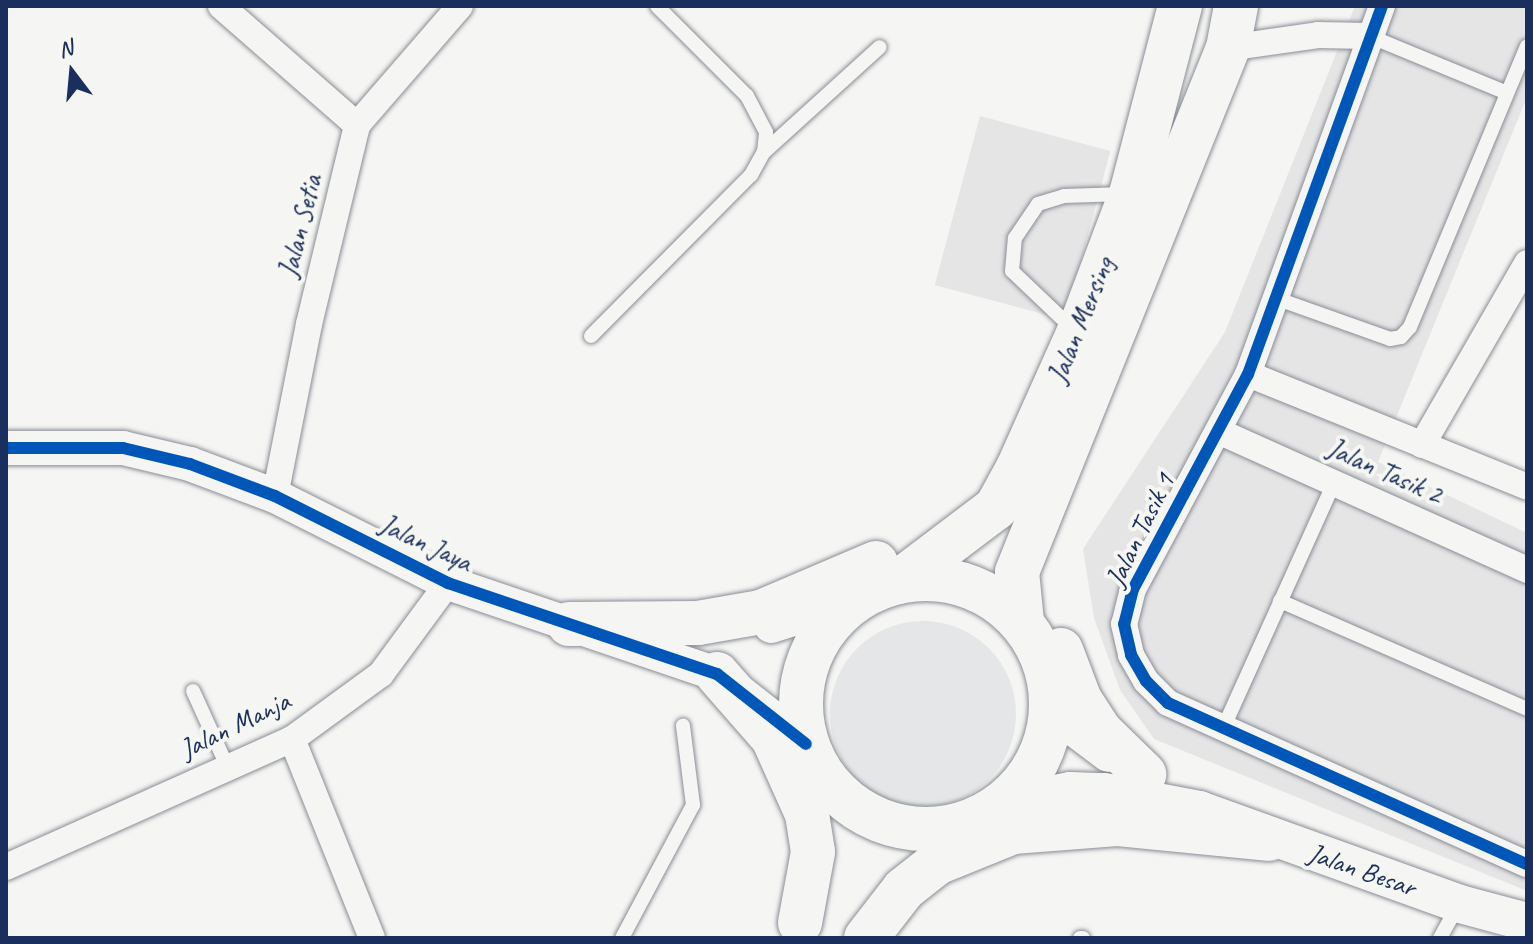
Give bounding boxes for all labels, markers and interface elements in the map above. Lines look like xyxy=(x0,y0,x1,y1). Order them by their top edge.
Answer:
north arrow xyxy=(32,32,112,112)
text: N xyxy=(55,34,76,64)
street label: Jalan Setia xyxy=(271,171,329,281)
street label: Jalan Mersing xyxy=(1041,252,1121,388)
street label: Jalan Tasik 2 xyxy=(1322,431,1448,511)
street label: Jalan Tasik 1 xyxy=(1098,467,1182,593)
street label: Jalan Jaya xyxy=(375,507,477,579)
street label: Jalan Manja xyxy=(175,684,295,766)
street label: Jalan Besar xyxy=(1304,836,1420,904)

